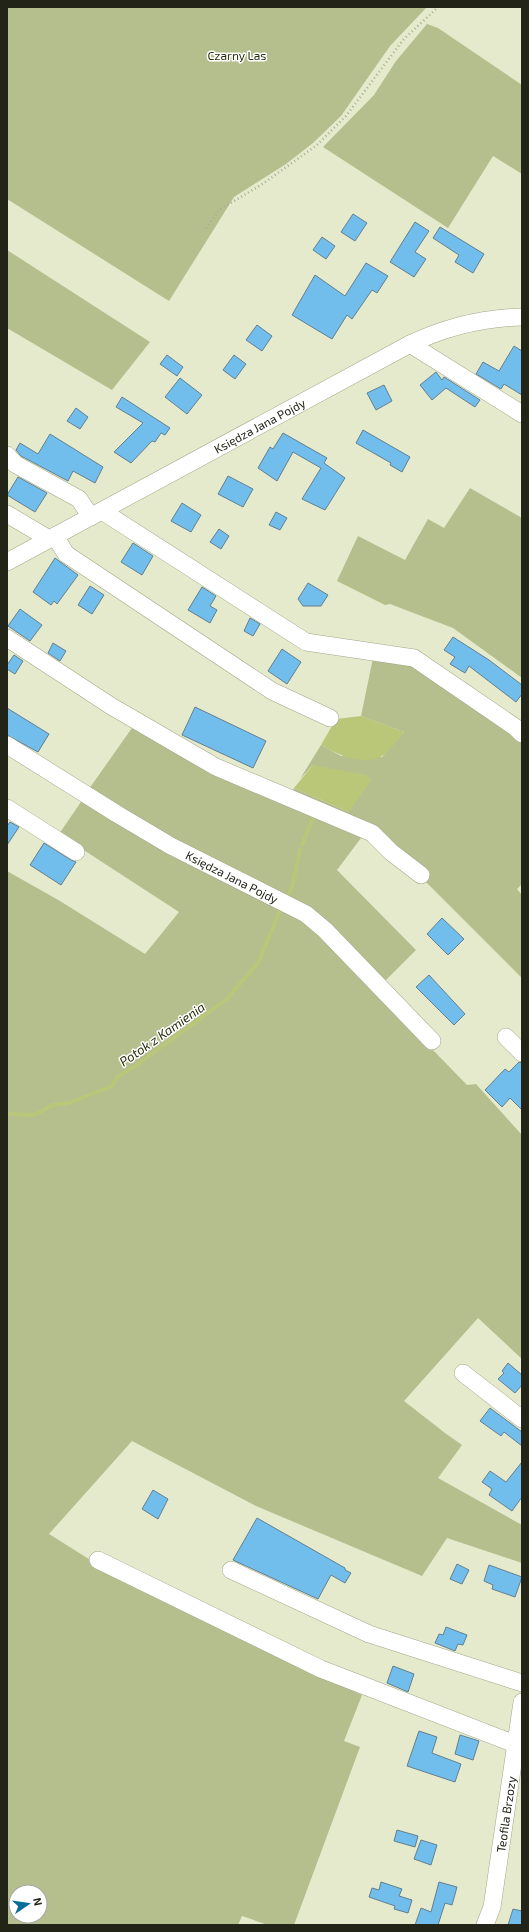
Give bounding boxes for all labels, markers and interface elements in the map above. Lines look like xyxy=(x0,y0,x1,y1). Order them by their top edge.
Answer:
park label: Czarny Las xyxy=(208,48,266,62)
street label: Księdza Jana Pojdy xyxy=(211,395,308,456)
street label: Księdza Jana Pojdy xyxy=(183,848,281,906)
water label: Potok z Kamienia xyxy=(116,999,208,1069)
street label: Teofila Brzozy xyxy=(493,1775,518,1853)
north arrow xyxy=(8,1884,48,1924)
text: N xyxy=(31,1896,45,1907)

